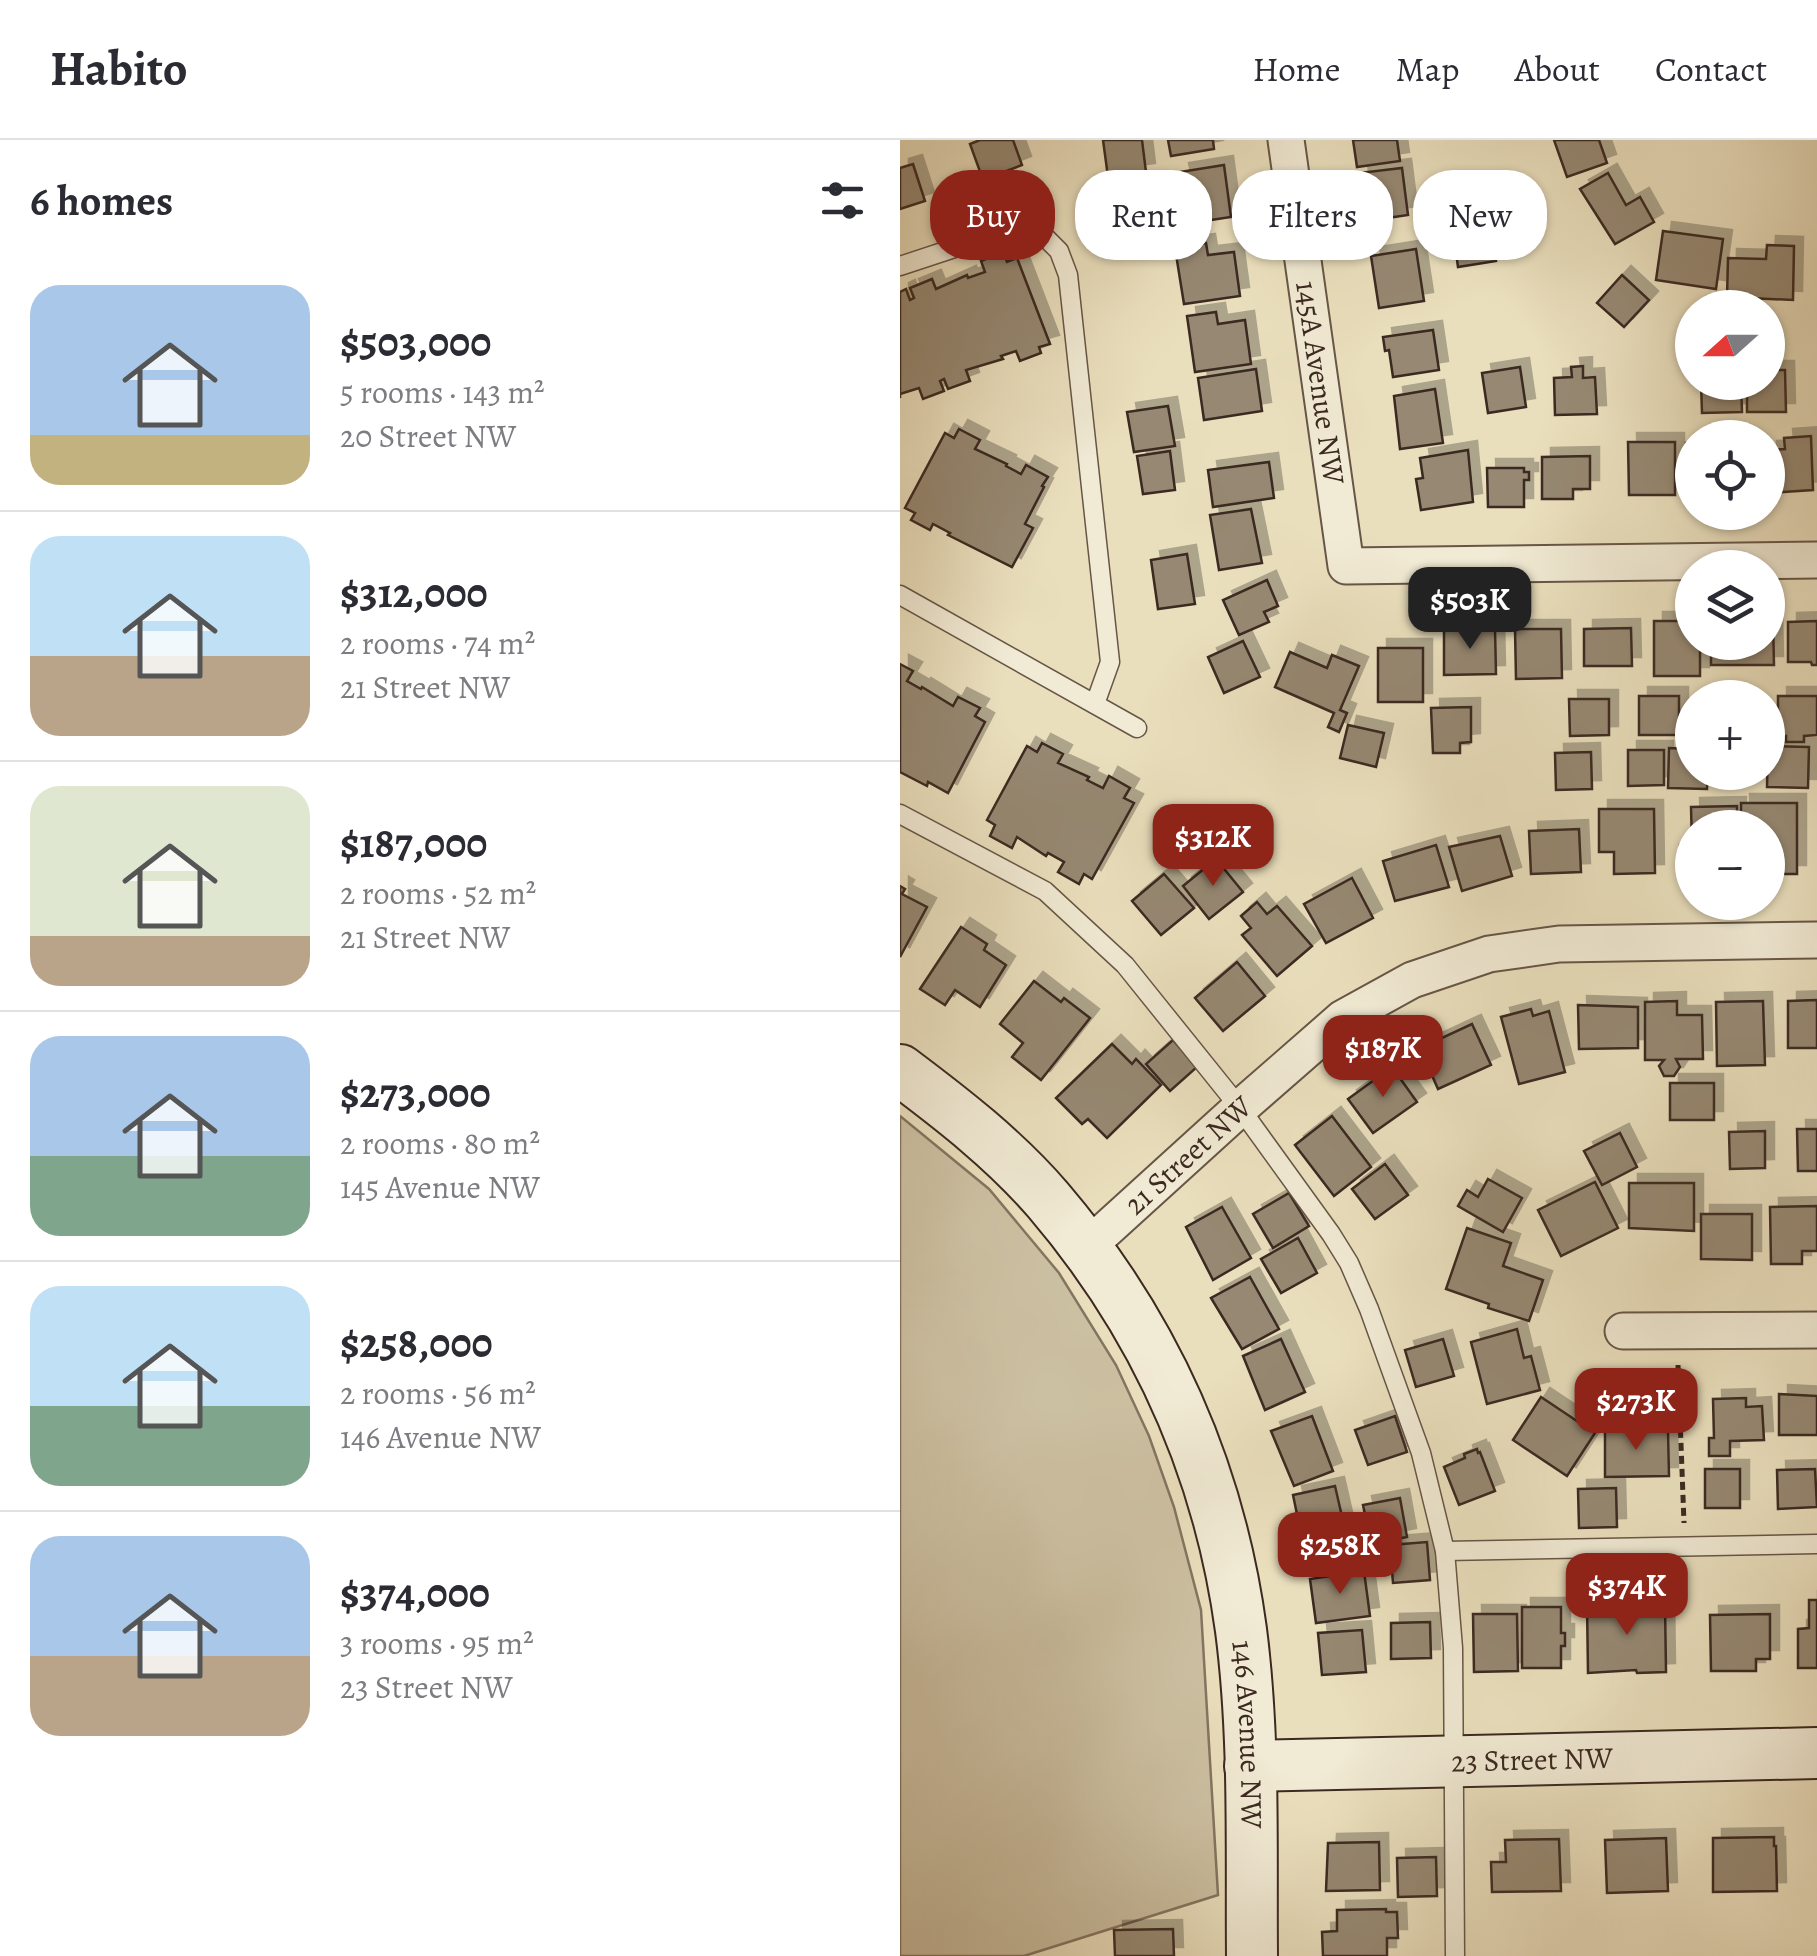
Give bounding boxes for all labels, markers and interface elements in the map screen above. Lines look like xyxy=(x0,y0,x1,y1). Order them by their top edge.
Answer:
text: Habito xyxy=(50,36,188,102)
text: Home xyxy=(1252,45,1340,93)
text: Map xyxy=(1395,45,1459,93)
text: About xyxy=(1514,45,1600,93)
text: Contact xyxy=(1655,45,1767,93)
chip: Buy xyxy=(930,170,1055,260)
chip: Rent xyxy=(1075,170,1212,260)
chip: Filters xyxy=(1232,170,1393,260)
chip: New xyxy=(1413,170,1547,260)
text: 6 homes xyxy=(30,172,173,229)
icon: filters xyxy=(815,173,870,228)
street label: 145A Avenue NW xyxy=(1286,278,1354,487)
north arrow xyxy=(1675,290,1785,400)
map controls xyxy=(1675,290,1785,920)
text: $503,000 xyxy=(340,313,491,370)
icon: home xyxy=(110,325,230,445)
text: 5 rooms · 143 m² xyxy=(340,370,545,414)
text: 20 Street NW xyxy=(340,414,516,458)
button: locate xyxy=(1675,420,1785,530)
button: layers xyxy=(1675,550,1785,660)
text: $312,000 xyxy=(340,564,488,621)
pin: $503K xyxy=(1400,567,1540,652)
icon: home xyxy=(110,576,230,696)
text: $503K xyxy=(1430,577,1510,621)
text: 2 rooms · 74 m² xyxy=(340,621,535,665)
text: 21 Street NW xyxy=(340,665,510,709)
button: + xyxy=(1675,680,1785,790)
pin: $312K xyxy=(1143,804,1283,889)
button: − xyxy=(1675,810,1785,920)
text: $187,000 xyxy=(340,814,487,871)
text: $312K xyxy=(1175,814,1251,858)
icon: home xyxy=(110,826,230,946)
text: 2 rooms · 52 m² xyxy=(340,871,536,915)
text: 21 Street NW xyxy=(340,915,510,959)
pin: $187K xyxy=(1313,1015,1453,1100)
text: $187K xyxy=(1345,1025,1421,1069)
text: $273,000 xyxy=(340,1064,491,1121)
icon: home xyxy=(110,1076,230,1196)
street label: 21 Street NW xyxy=(1116,1087,1261,1224)
text: 2 rooms · 80 m² xyxy=(340,1121,540,1165)
text: 145 Avenue NW xyxy=(340,1165,540,1209)
text: $258,000 xyxy=(340,1314,493,1371)
icon: home xyxy=(110,1326,230,1446)
pin: $273K xyxy=(1566,1368,1706,1453)
text: 2 rooms · 56 m² xyxy=(340,1371,536,1415)
text: $273K xyxy=(1597,1378,1675,1422)
text: 146 Avenue NW xyxy=(340,1415,541,1459)
pin: $258K xyxy=(1270,1512,1410,1597)
text: $258K xyxy=(1300,1522,1380,1566)
pin: $374K xyxy=(1557,1553,1697,1638)
text: $374K xyxy=(1588,1563,1666,1607)
text: $374,000 xyxy=(340,1564,490,1621)
icon: home xyxy=(110,1576,230,1696)
text: 3 rooms · 95 m² xyxy=(340,1621,534,1665)
street label: 146 Avenue NW xyxy=(1222,1638,1272,1829)
text: 23 Street NW xyxy=(340,1665,513,1709)
street label: 23 Street NW xyxy=(1450,1738,1613,1781)

